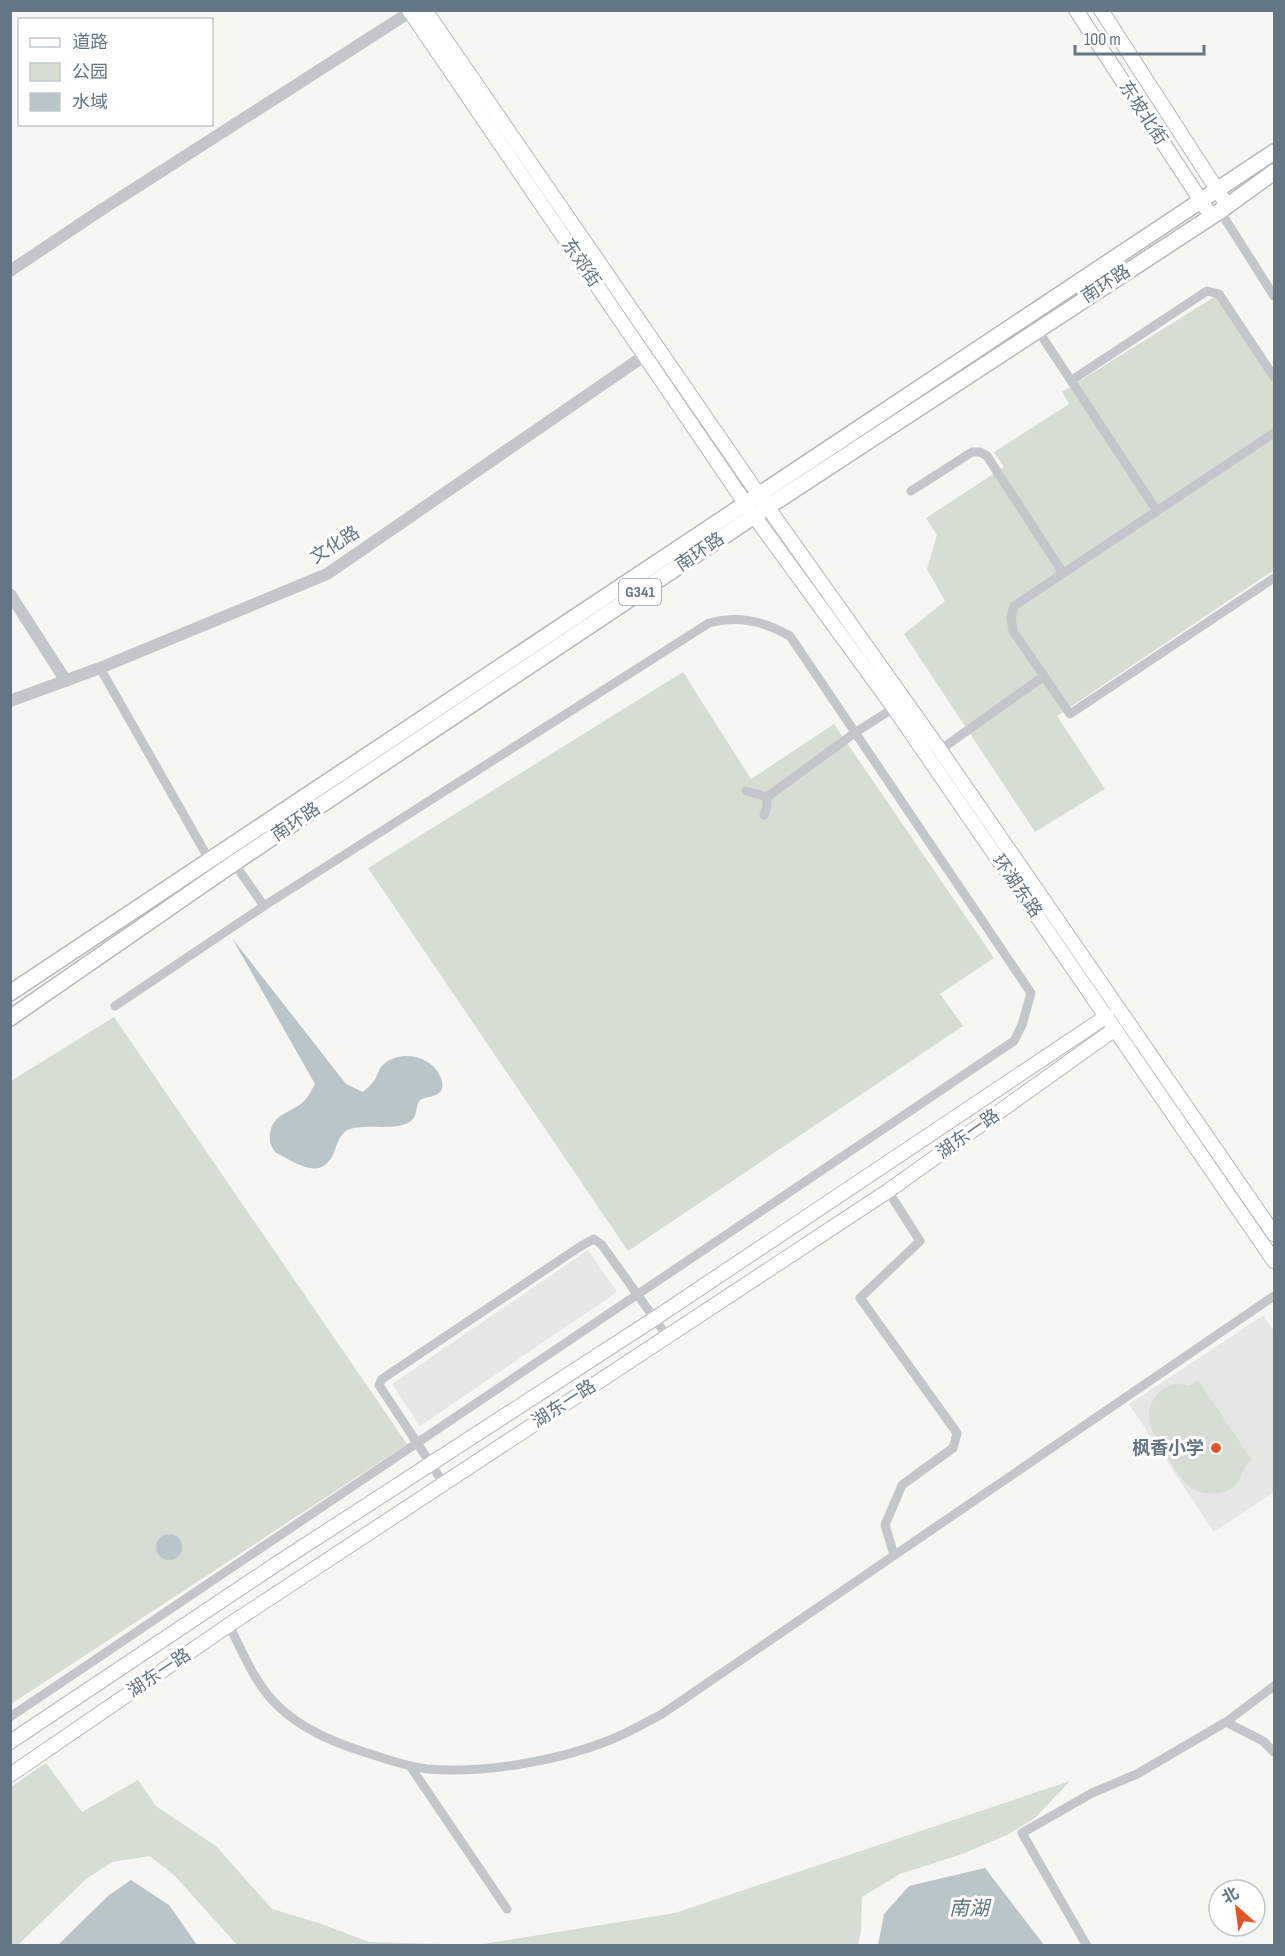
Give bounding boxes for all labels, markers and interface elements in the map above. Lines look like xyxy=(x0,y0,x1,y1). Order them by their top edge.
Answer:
legend xyxy=(18,18,213,126)
scale bar xyxy=(1075,18,1204,56)
text: 100 m xyxy=(1084,29,1121,50)
text: 道路 xyxy=(72,32,108,53)
text: 公园 xyxy=(72,62,108,83)
street label: 东坡北街 xyxy=(1115,77,1171,149)
text: 水域 xyxy=(72,92,108,113)
street label: 东郊街 xyxy=(557,235,605,291)
street label: 南环路 xyxy=(1078,260,1134,308)
street label: 文化路 xyxy=(307,522,363,568)
street label: 南环路 xyxy=(672,528,728,576)
road number: G341 xyxy=(619,579,661,605)
street label: 南环路 xyxy=(268,798,324,846)
street label: 环湖东路 xyxy=(988,850,1046,922)
street label: 湖东一路 xyxy=(932,1105,1004,1163)
street label: 湖东一路 xyxy=(528,1376,600,1432)
place label: 枫香小学 xyxy=(1132,1438,1204,1459)
marker: 枫香小学 xyxy=(1209,1441,1223,1455)
street label: 湖东一路 xyxy=(123,1644,195,1702)
north arrow xyxy=(1207,1878,1267,1938)
text: 北 xyxy=(1219,1884,1242,1908)
water label: 南湖 xyxy=(949,1897,992,1921)

